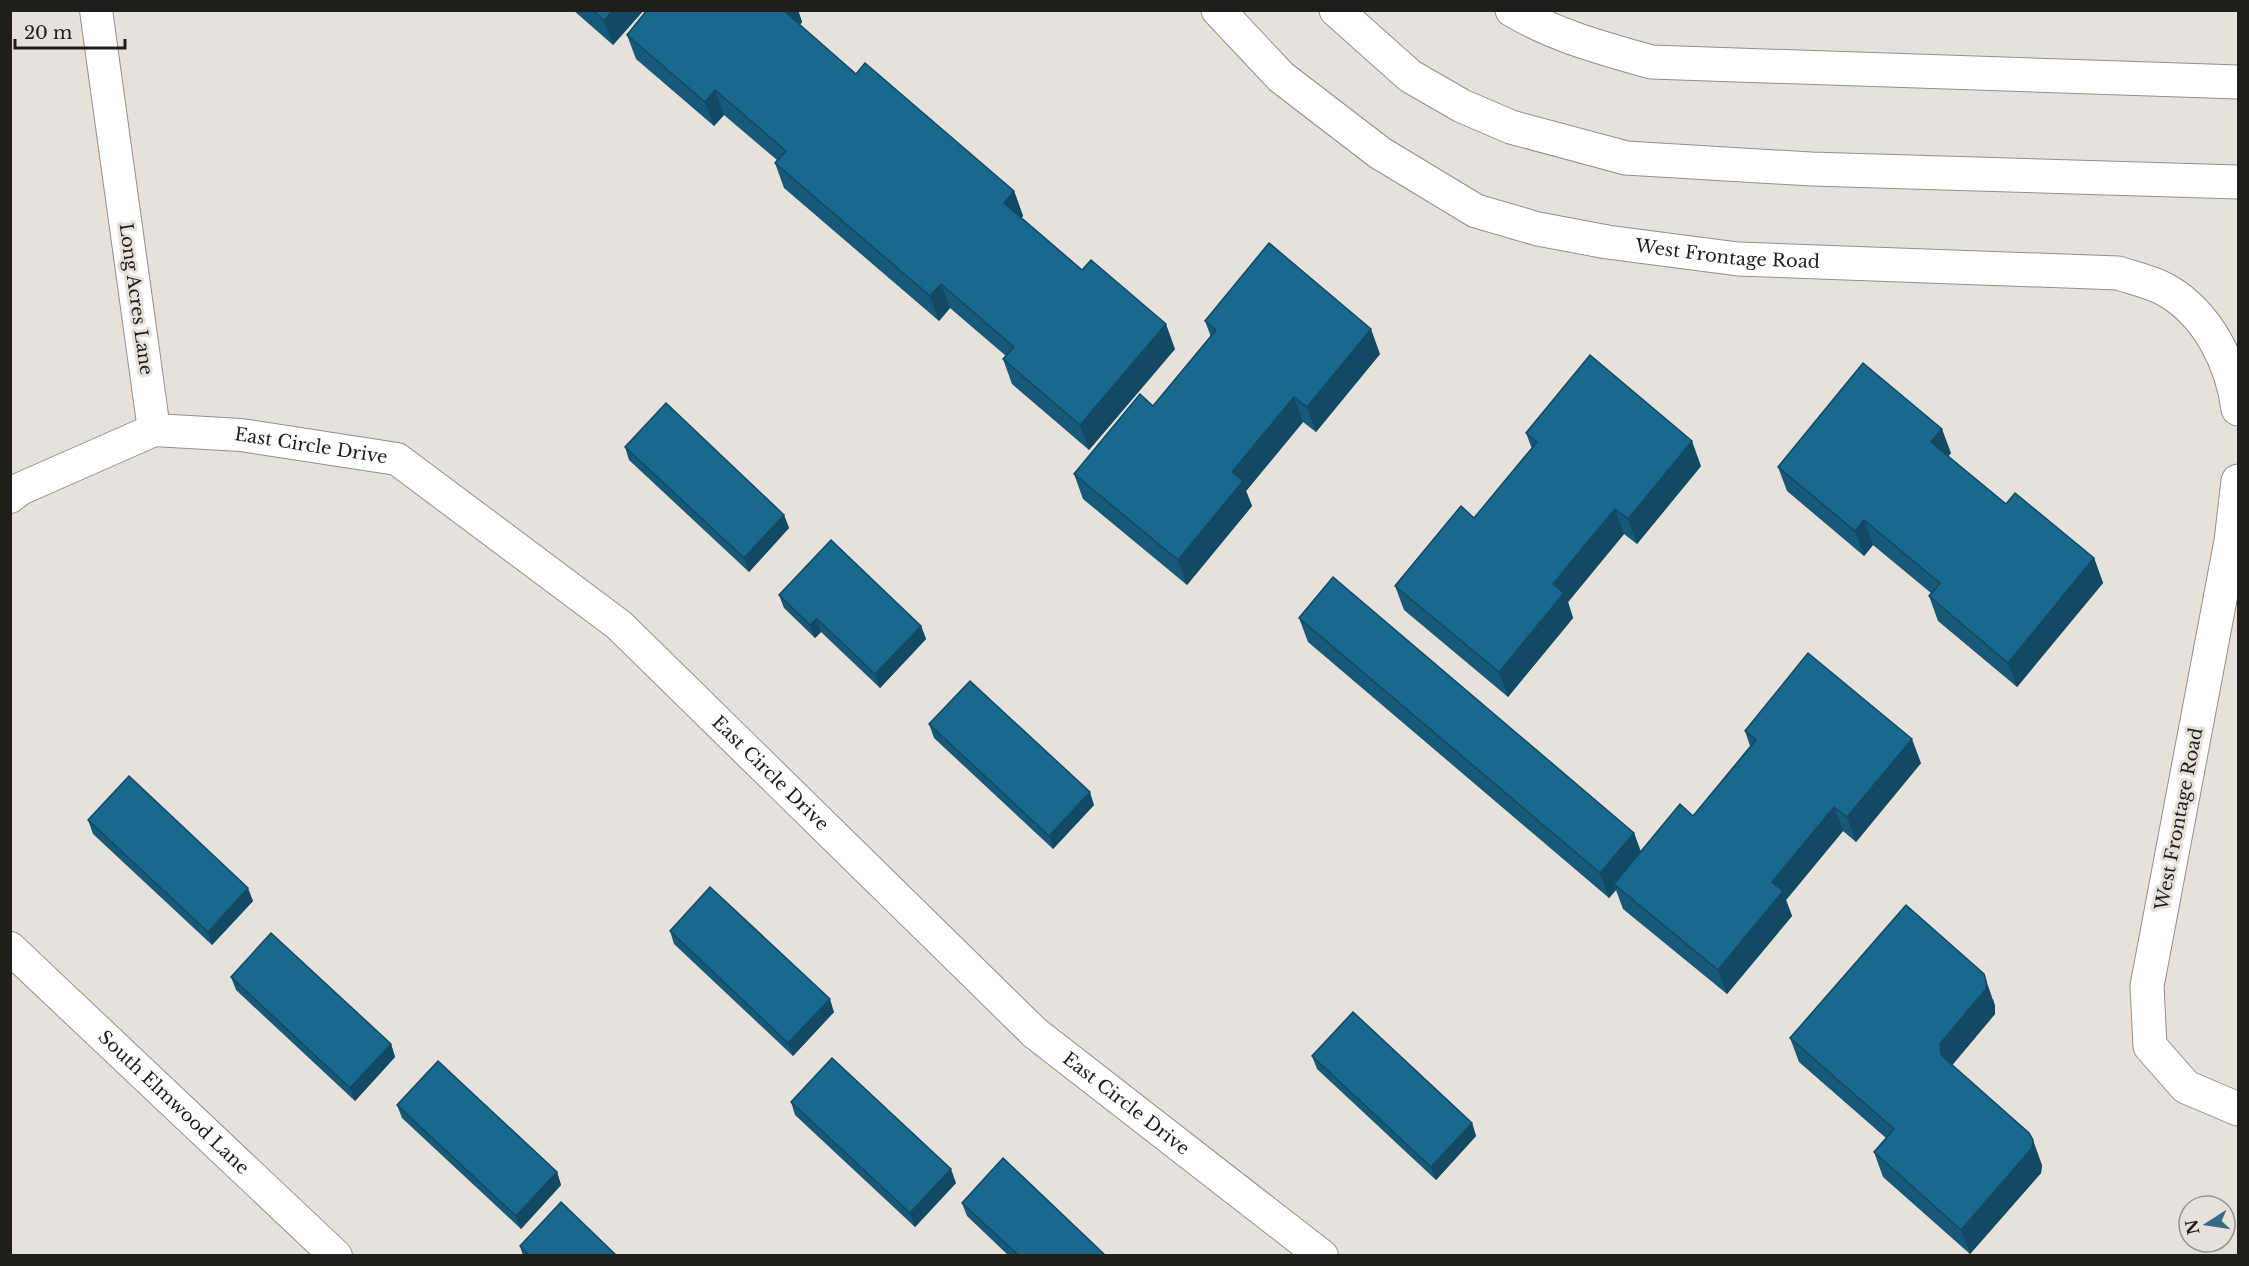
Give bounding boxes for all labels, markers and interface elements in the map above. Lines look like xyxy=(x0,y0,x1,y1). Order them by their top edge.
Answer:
scale bar xyxy=(15,12,124,50)
text: 20 m xyxy=(24,22,72,44)
street label: Long Acres Lane xyxy=(114,222,158,376)
street label: West Frontage Road xyxy=(1633,235,1820,273)
street label: East Circle Drive xyxy=(233,423,389,468)
street label: East Circle Drive xyxy=(707,711,833,835)
street label: West Frontage Road xyxy=(2150,726,2207,913)
street label: South Elmwood Lane xyxy=(93,1026,254,1179)
street label: East Circle Drive xyxy=(1058,1047,1194,1160)
north arrow xyxy=(2177,1194,2237,1254)
text: N xyxy=(2181,1218,2204,1237)

